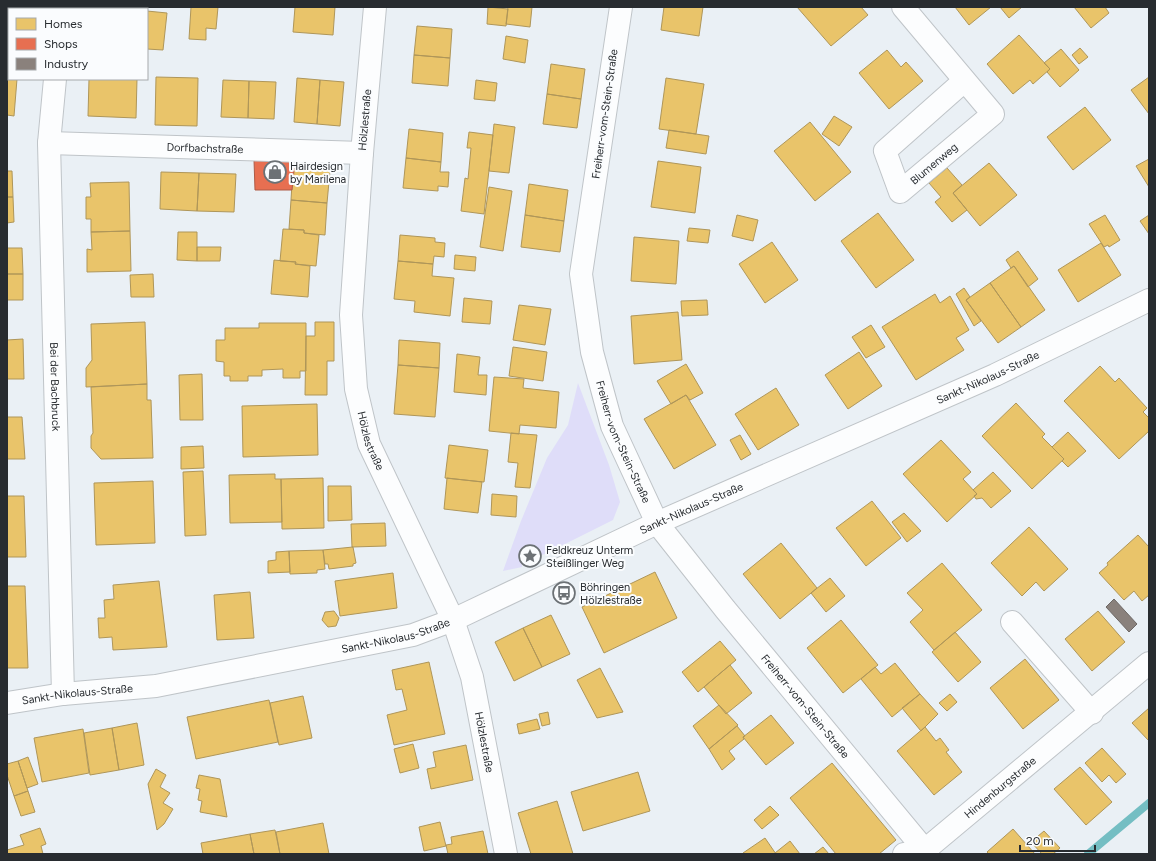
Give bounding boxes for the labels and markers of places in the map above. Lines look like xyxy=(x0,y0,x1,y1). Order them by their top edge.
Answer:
shop icon: Hairdesign by Marilena xyxy=(262,159,288,185)
place label: Hairdesign by Marilena xyxy=(290,160,346,186)
place icon: Feldkreuz Unterm Steißlinger Weg xyxy=(517,543,543,569)
place label: Feldkreuz Unterm Steißlinger Weg xyxy=(546,544,633,570)
bus stop icon: Böhringen Hölzlestraße xyxy=(551,580,577,606)
place label: Böhringen Hölzlestraße xyxy=(580,581,642,607)

